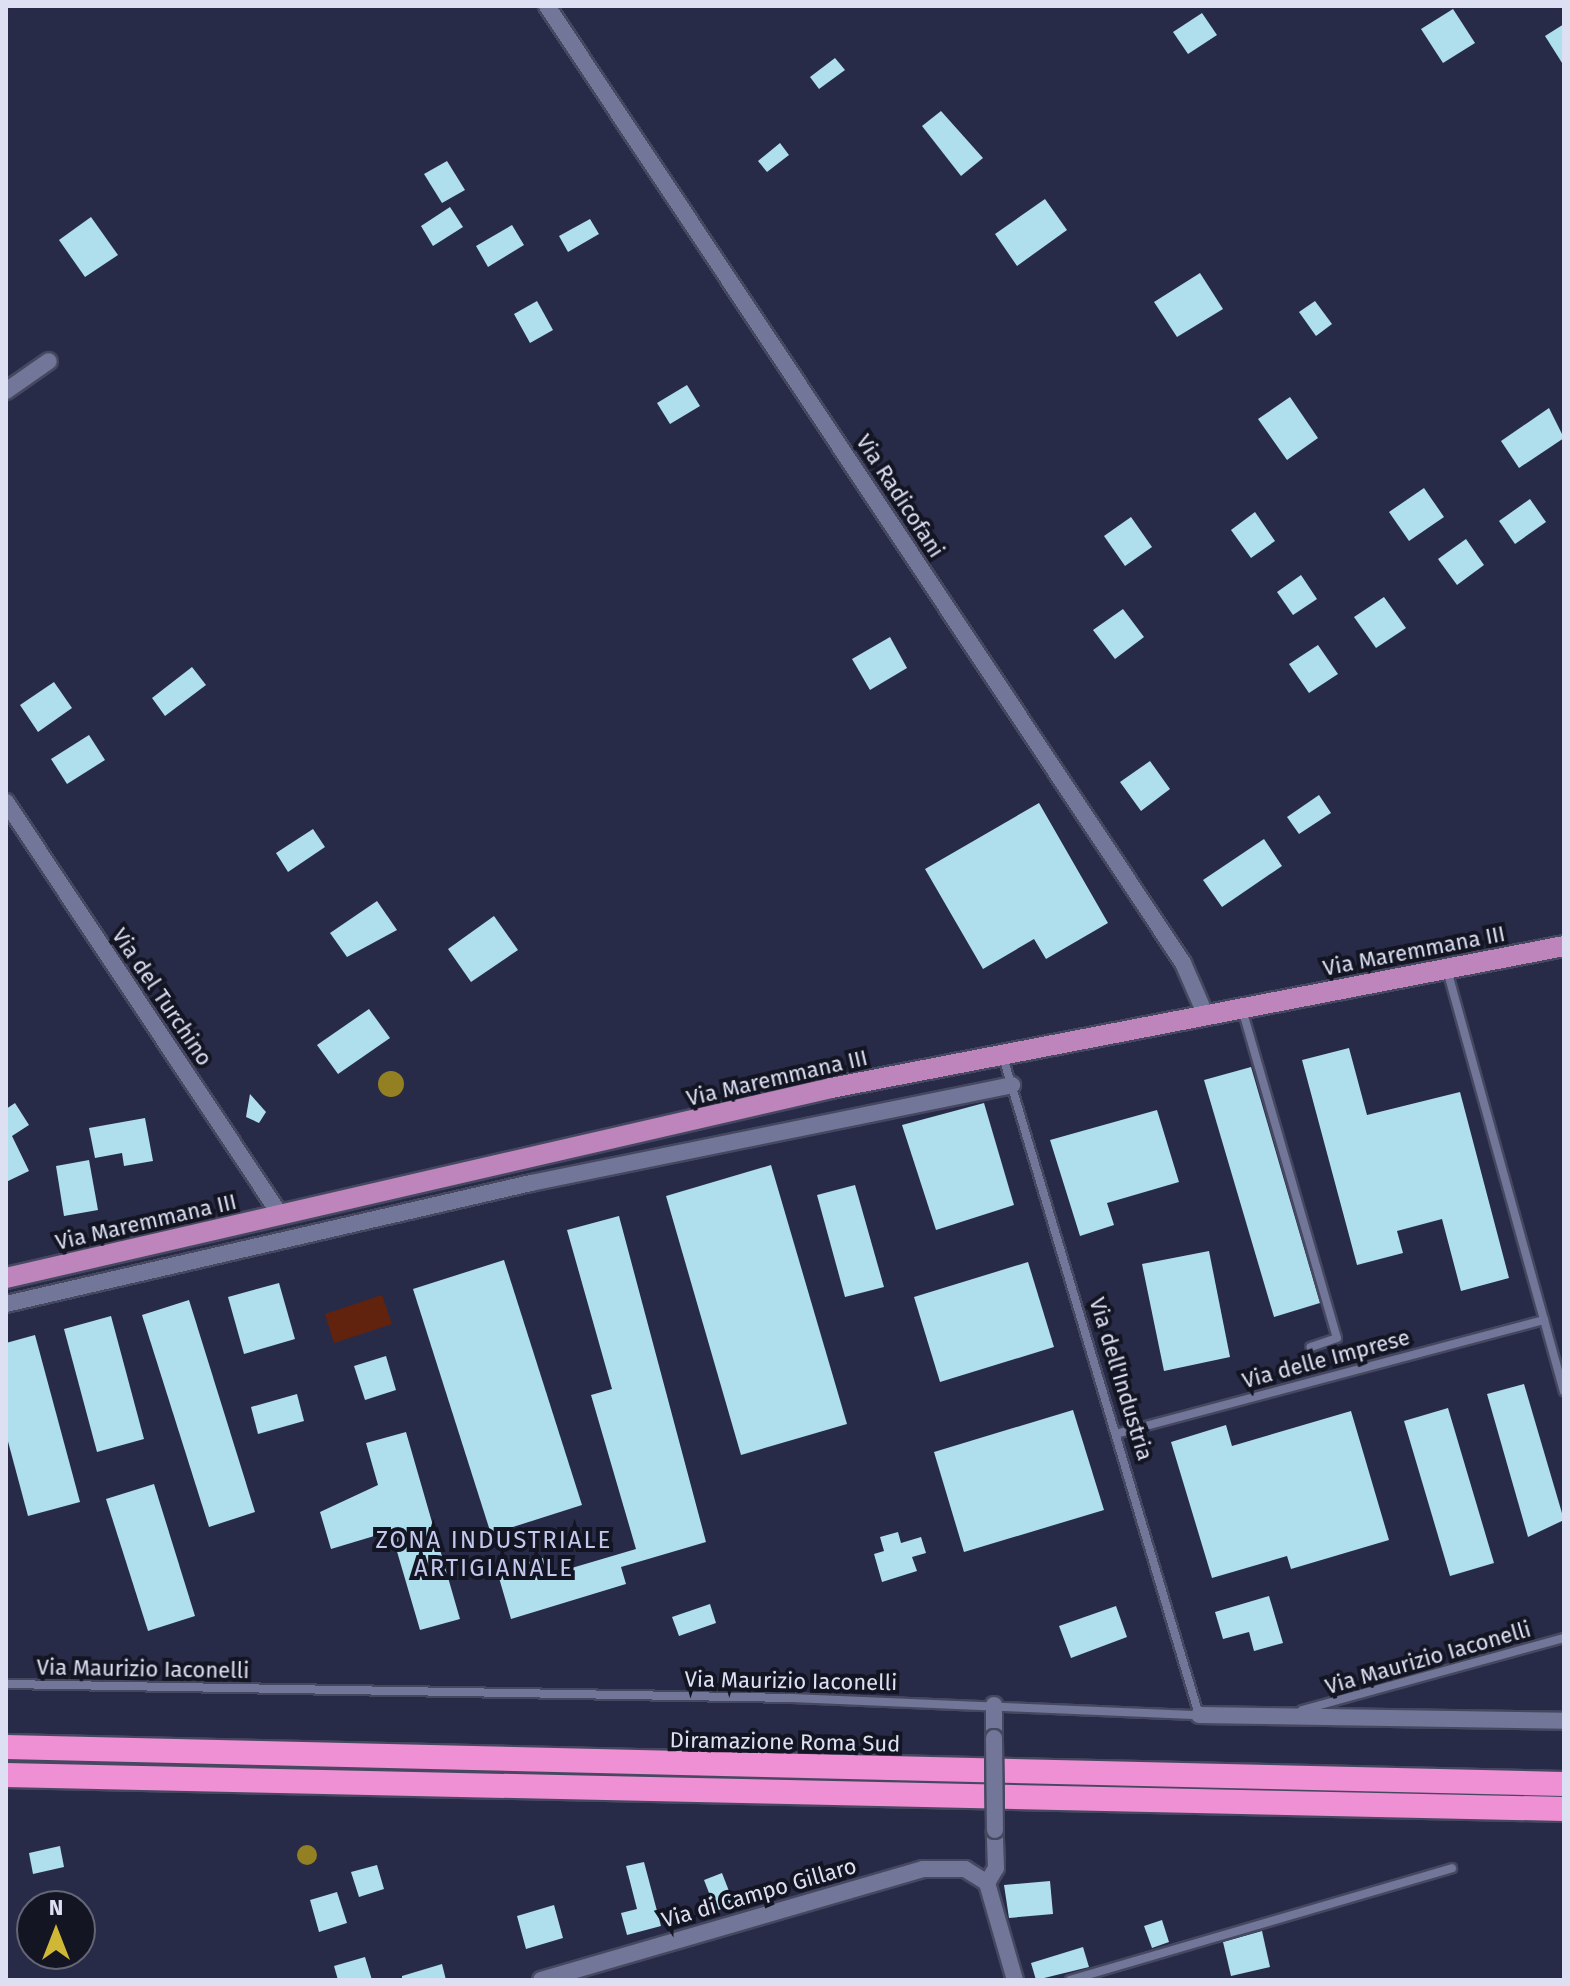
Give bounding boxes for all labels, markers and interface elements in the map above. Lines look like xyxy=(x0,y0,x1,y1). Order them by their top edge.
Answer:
street label: Via Radicofani xyxy=(850,429,950,563)
street label: Via Maremmana III xyxy=(1321,920,1507,982)
street label: Via del Turchino xyxy=(106,923,218,1071)
street label: Via Maremmana III xyxy=(684,1044,870,1112)
street label: Via Maremmana III xyxy=(53,1188,239,1256)
street label: Via dell'Industria xyxy=(1084,1294,1158,1464)
street label: Via delle Imprese xyxy=(1239,1324,1413,1394)
district label: ZONA INDUSTRIALE ARTIGIANALE xyxy=(376,1527,612,1583)
street label: Via Maurizio Iaconelli xyxy=(1322,1616,1534,1700)
street label: Via Maurizio Iaconelli xyxy=(36,1654,250,1684)
street label: Via Maurizio Iaconelli xyxy=(684,1666,898,1696)
street label: Diramazione Roma Sud xyxy=(669,1727,901,1757)
street label: Via di Campo Gillaro xyxy=(658,1853,860,1933)
north arrow xyxy=(16,1890,96,1970)
text: N xyxy=(49,1894,63,1921)

